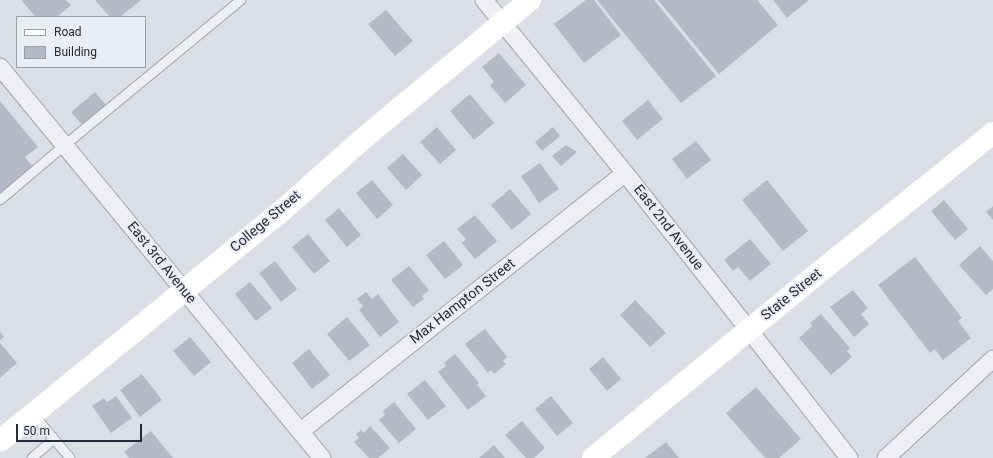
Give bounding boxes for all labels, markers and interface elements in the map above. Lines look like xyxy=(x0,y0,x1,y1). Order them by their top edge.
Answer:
legend xyxy=(16,16,146,68)
text: Road xyxy=(54,25,82,39)
text: Building xyxy=(54,45,97,59)
street label: East 2nd Avenue xyxy=(629,182,707,274)
street label: College Street xyxy=(227,188,305,256)
street label: East 3rd Avenue xyxy=(123,219,199,307)
street label: Max Hampton Street xyxy=(407,256,519,348)
street label: State Street xyxy=(758,266,826,324)
scale bar xyxy=(18,416,144,442)
text: 50 m xyxy=(23,424,50,438)

